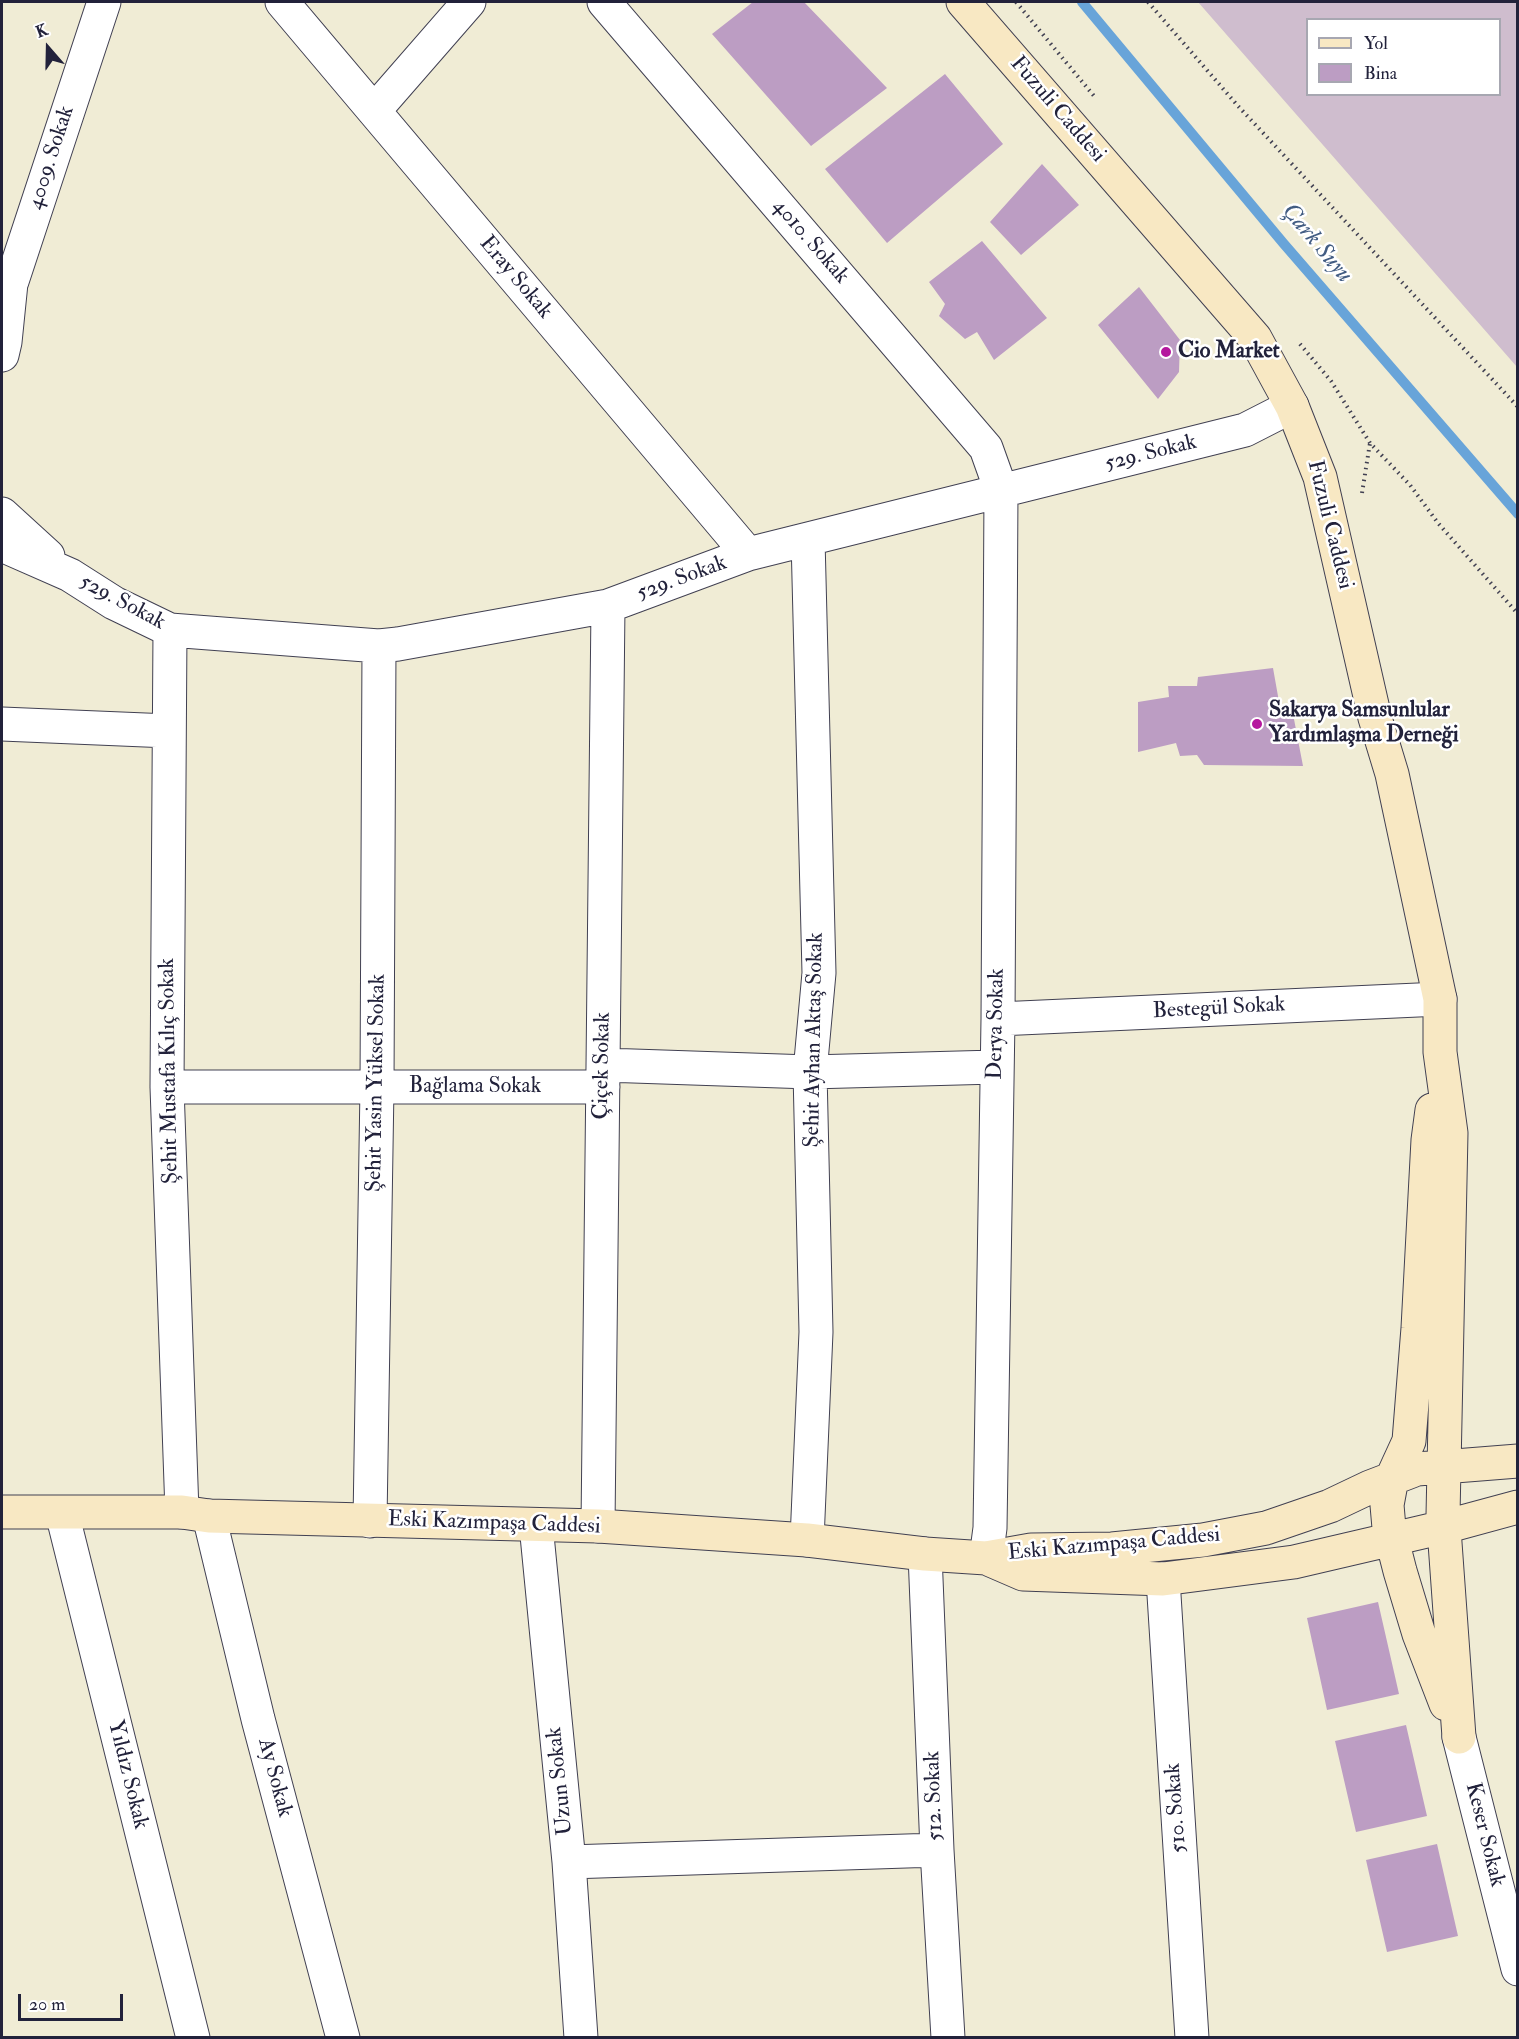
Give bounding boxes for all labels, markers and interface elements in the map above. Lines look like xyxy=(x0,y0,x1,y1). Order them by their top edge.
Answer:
north arrow xyxy=(18,18,78,78)
legend xyxy=(1306,18,1501,96)
text: K xyxy=(33,20,51,42)
text: Yol xyxy=(1364,32,1388,55)
street label: Fuzuli Caddesi xyxy=(1004,51,1110,169)
text: Bina xyxy=(1364,62,1397,85)
street label: 4009. Sokak xyxy=(23,103,81,213)
street label: 4010. Sokak xyxy=(766,194,854,290)
water label: Çark Suyu xyxy=(1275,198,1357,290)
street label: Eray Sokak xyxy=(473,231,557,325)
place label: Cio Market xyxy=(1178,339,1280,365)
marker: Cio Market xyxy=(1159,345,1173,359)
street label: 529. Sokak xyxy=(1102,430,1200,478)
street label: Fuzuli Caddesi xyxy=(1300,458,1358,592)
street label: 529. Sokak xyxy=(634,551,730,607)
street label: 529. Sokak xyxy=(74,569,170,637)
place label: Sakarya Samsunlular Yardımlaşma Derneği xyxy=(1269,698,1459,750)
marker: Sakarya Samsunlular Yardımlaşma Derneği xyxy=(1250,717,1264,731)
street label: Şehit Ayhan Aktaş Sokak xyxy=(800,932,830,1148)
street label: Şehit Mustafa Kılıç Sokak xyxy=(155,958,185,1184)
street label: Derya Sokak xyxy=(983,968,1011,1080)
street label: Şehit Yasin Yüksel Sokak xyxy=(362,974,392,1192)
street label: Bestegül Sokak xyxy=(1152,992,1286,1026)
street label: Çiçek Sokak xyxy=(589,1012,617,1120)
street label: Bağlama Sokak xyxy=(409,1074,541,1100)
street label: Eski Kazımpaşa Caddesi xyxy=(387,1507,601,1541)
street label: Eski Kazımpaşa Caddesi xyxy=(1007,1523,1221,1567)
street label: Yıldız Sokak xyxy=(101,1718,153,1832)
street label: Uzun Sokak xyxy=(542,1726,580,1836)
street label: Ay Sokak xyxy=(251,1736,297,1820)
street label: 512. Sokak xyxy=(920,1750,950,1842)
street label: 510. Sokak xyxy=(1161,1762,1193,1854)
street label: Keser Sokak xyxy=(1458,1780,1510,1890)
scale bar xyxy=(21,1982,126,2020)
text: 20 m xyxy=(29,1993,65,2016)

